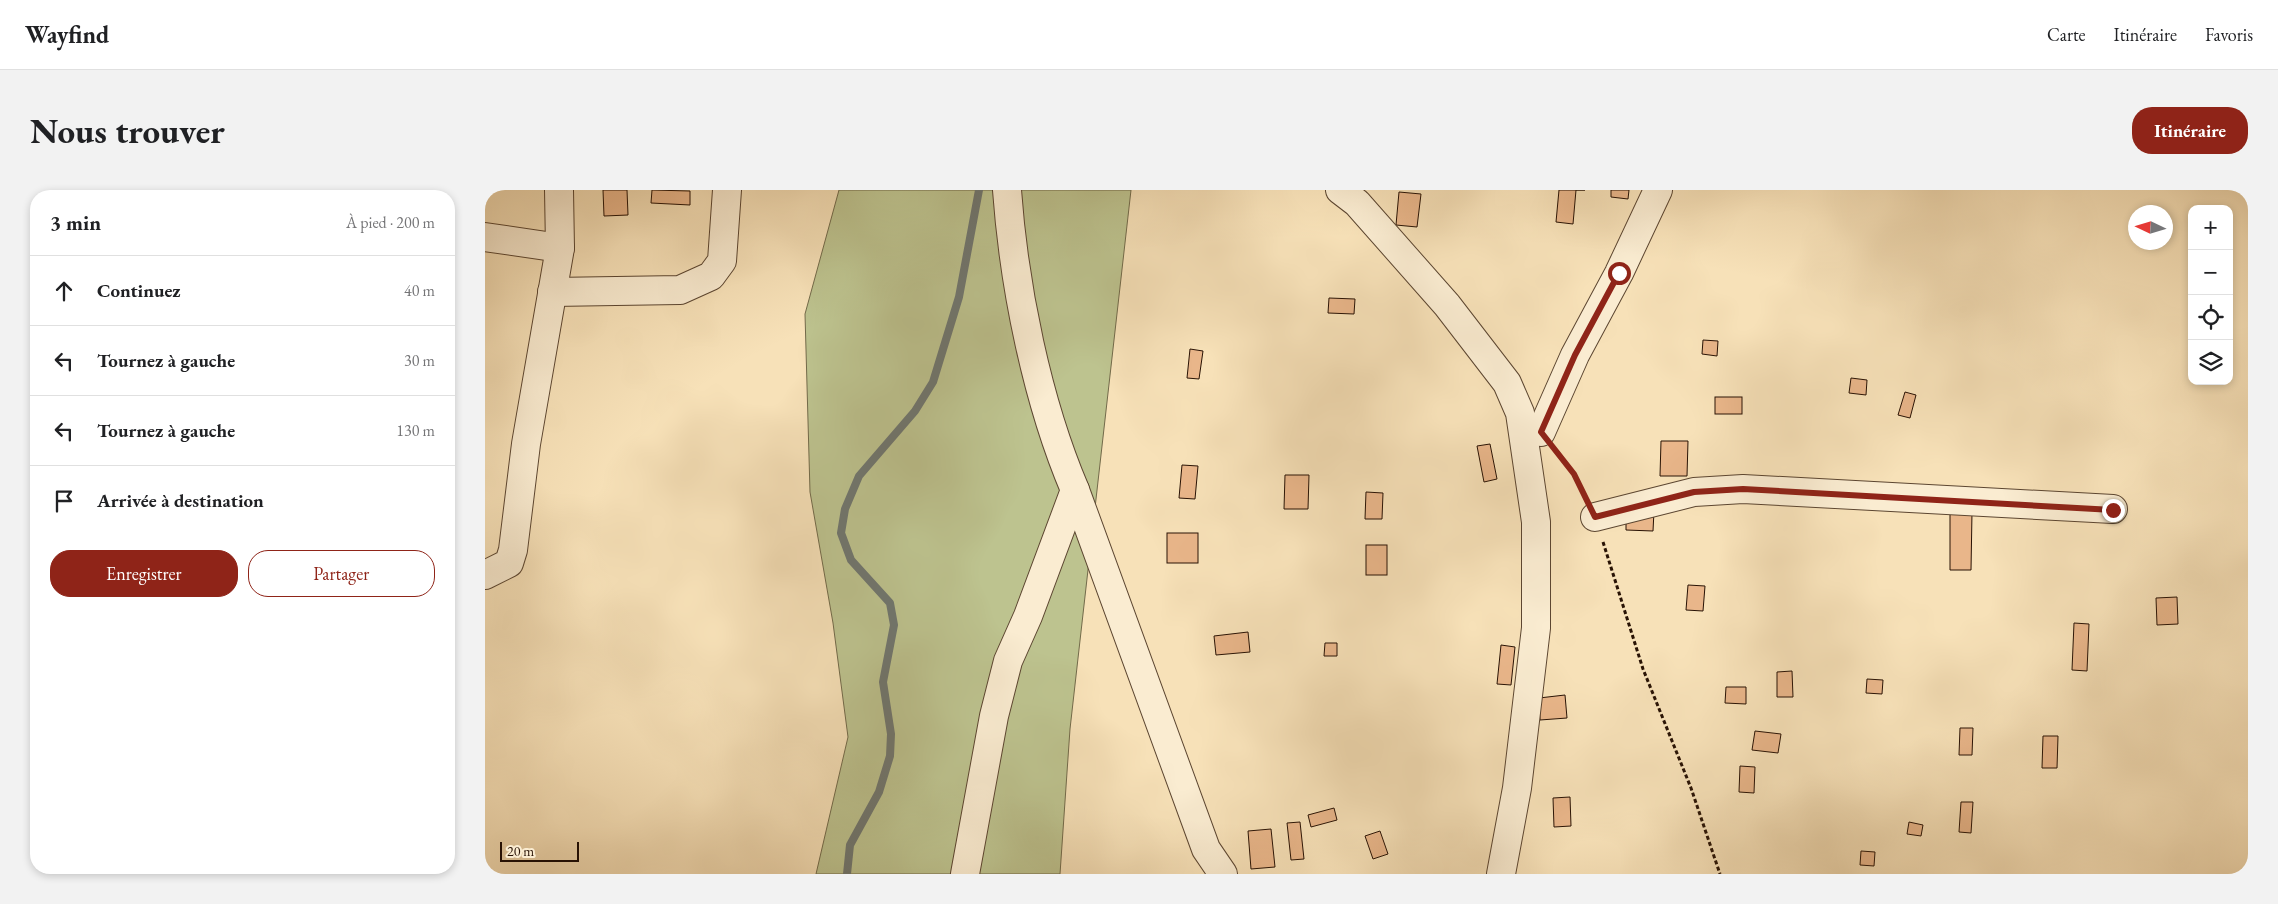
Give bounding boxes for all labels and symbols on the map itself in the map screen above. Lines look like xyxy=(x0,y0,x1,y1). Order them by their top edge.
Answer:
north arrow xyxy=(2128,205,2173,250)
route start xyxy=(1608,262,1631,285)
route end xyxy=(2102,499,2125,522)
scale bar xyxy=(500,839,579,862)

